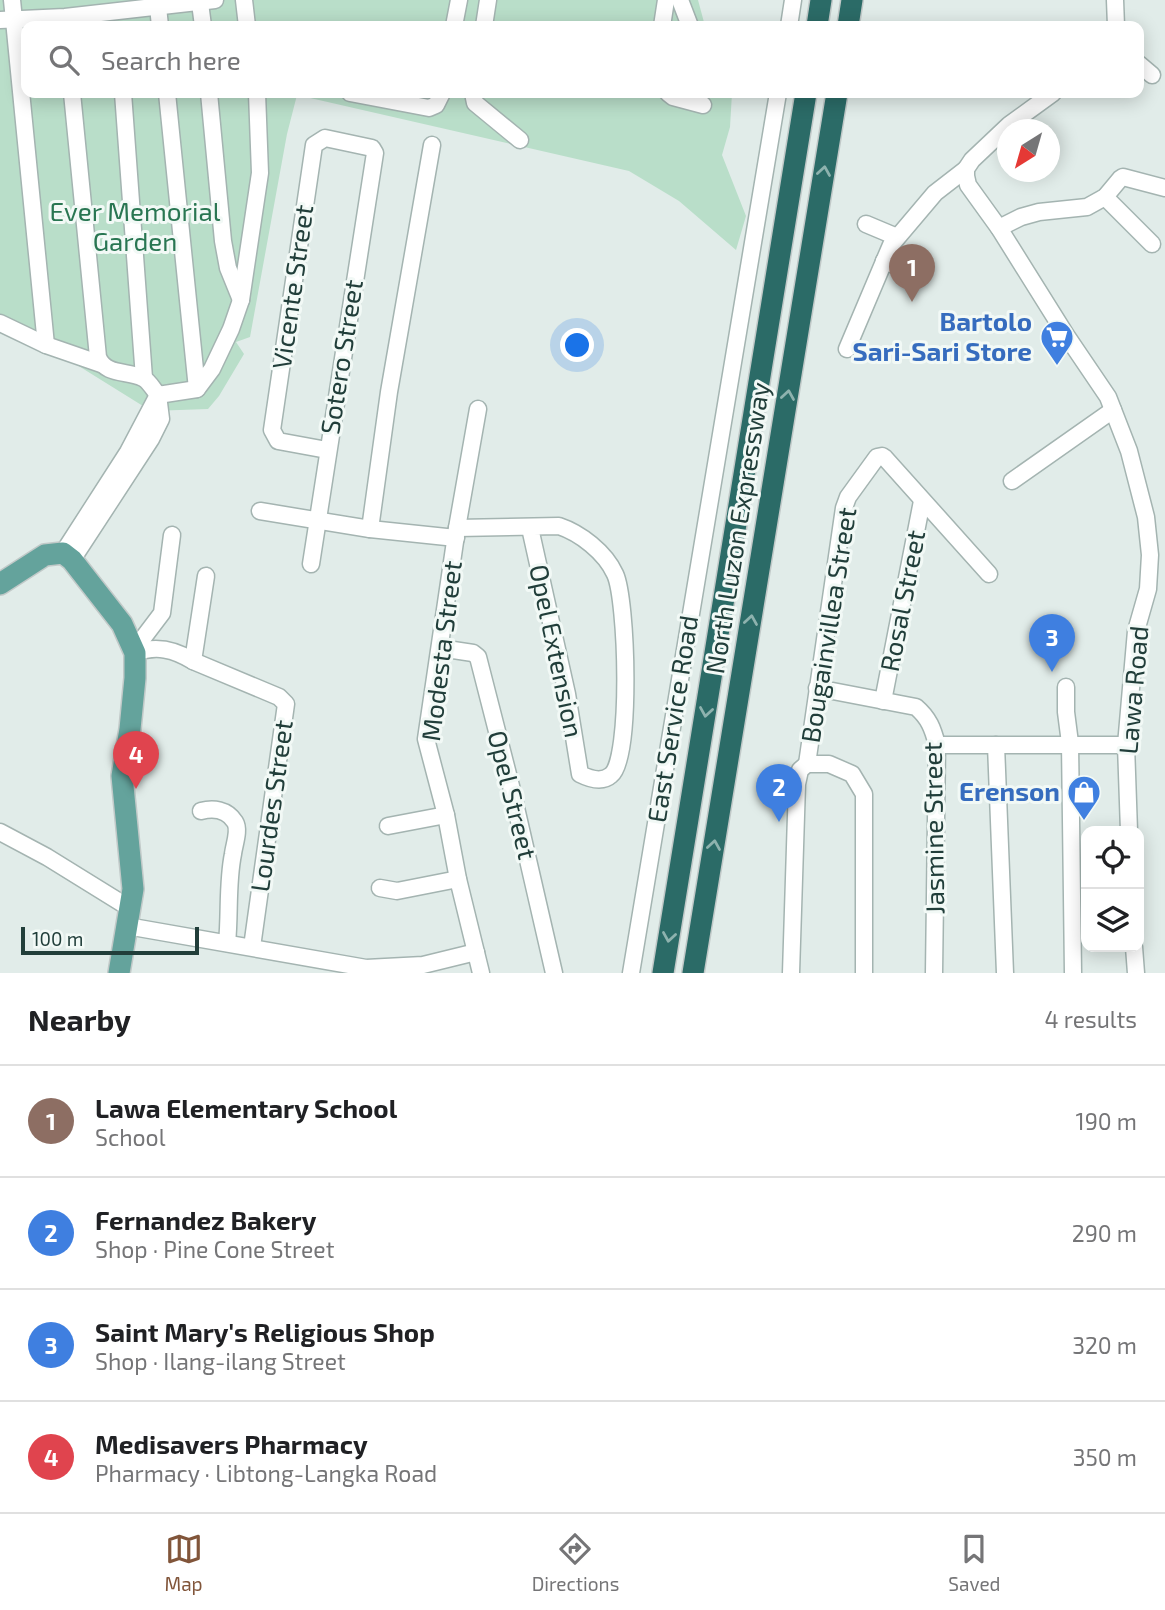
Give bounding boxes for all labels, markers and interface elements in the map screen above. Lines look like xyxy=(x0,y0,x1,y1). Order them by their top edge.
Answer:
search box xyxy=(21,21,1144,98)
icon: search xyxy=(45,41,83,79)
text: Search here xyxy=(101,44,241,75)
north arrow xyxy=(997,119,1060,182)
one-way arrow xyxy=(816,165,831,177)
park label: Ever Memorial Garden xyxy=(49,195,221,256)
street label: Vicente Street xyxy=(265,202,318,371)
pin: 1 xyxy=(889,244,935,302)
street label: Sotero Street xyxy=(313,277,368,436)
place label: Bartolo Sari-Sari Store xyxy=(852,305,1032,366)
supermarket icon: Bartolo Sari-Sari Store xyxy=(1038,318,1076,367)
your location xyxy=(560,328,594,362)
street label: North Luzon Expressway xyxy=(698,380,775,676)
one-way arrow xyxy=(780,390,795,401)
street label: Bougainvillea Street xyxy=(794,505,861,745)
street label: Rosal Street xyxy=(873,527,930,674)
street label: Modesta Street xyxy=(414,559,467,743)
street label: Opel Extension xyxy=(524,561,591,740)
street label: East Service Road xyxy=(640,613,703,824)
one-way arrow xyxy=(743,614,758,626)
pin: 3 xyxy=(1029,614,1075,672)
street label: Lawa Road xyxy=(1111,624,1154,755)
one-way arrow xyxy=(699,707,714,718)
street label: Lourdes Street xyxy=(243,718,298,894)
street label: Opel Street xyxy=(483,727,544,862)
pin: 4 xyxy=(113,731,159,789)
street label: Jasmine Street xyxy=(915,741,950,915)
pin: 2 xyxy=(756,764,802,822)
shop icon: Erenson xyxy=(1065,773,1103,822)
place label: Erenson xyxy=(959,775,1060,806)
map controls xyxy=(1081,826,1144,952)
button: locate xyxy=(1081,826,1144,889)
one-way arrow xyxy=(706,839,721,850)
button: layers xyxy=(1081,889,1144,952)
scale bar xyxy=(21,924,200,956)
text: 100 m xyxy=(32,927,83,950)
one-way arrow xyxy=(662,931,677,943)
text: Nearby xyxy=(28,1001,131,1037)
text: 4 results xyxy=(1045,1005,1137,1033)
text: Lawa Elementary School xyxy=(95,1092,397,1123)
text: 1 xyxy=(46,1107,56,1135)
text: 190 m xyxy=(1076,1107,1137,1135)
text: School xyxy=(95,1123,165,1151)
text: Fernandez Bakery xyxy=(95,1204,316,1235)
text: 2 xyxy=(44,1219,58,1247)
text: 290 m xyxy=(1072,1219,1137,1247)
text: Shop · Pine Cone Street xyxy=(95,1235,334,1263)
text: Saint Mary's Religious Shop xyxy=(95,1316,435,1347)
text: 3 xyxy=(44,1331,58,1359)
text: 320 m xyxy=(1072,1331,1137,1359)
text: Shop · Ilang-ilang Street xyxy=(95,1347,346,1375)
text: Medisavers Pharmacy xyxy=(95,1428,368,1459)
text: 4 xyxy=(44,1443,58,1471)
text: 350 m xyxy=(1073,1443,1137,1471)
text: Pharmacy · Libtong-Langka Road xyxy=(95,1459,437,1487)
tab: Map xyxy=(165,1530,203,1595)
tab: Directions xyxy=(532,1530,619,1595)
tab: Saved xyxy=(948,1530,1000,1595)

